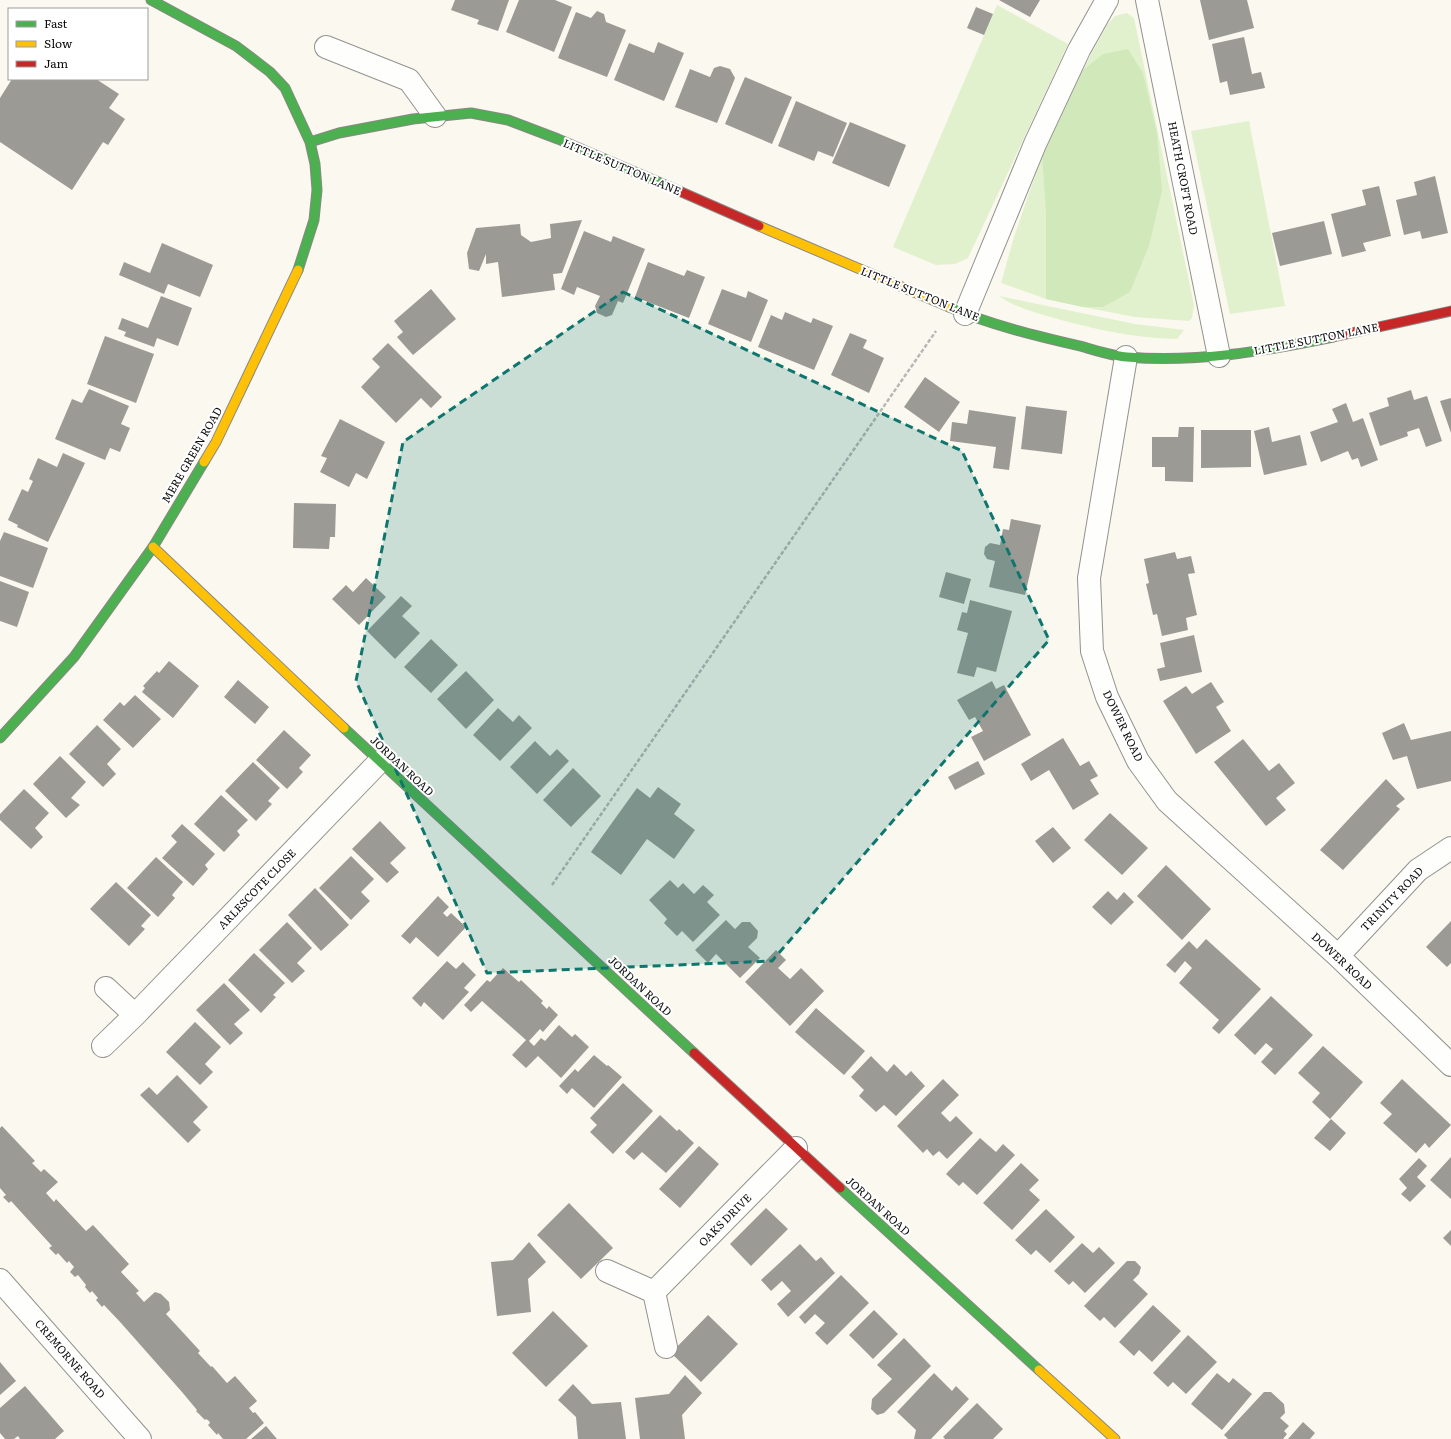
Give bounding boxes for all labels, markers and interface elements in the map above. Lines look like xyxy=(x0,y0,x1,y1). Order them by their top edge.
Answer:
legend xyxy=(8,8,148,80)
text: Fast xyxy=(44,14,68,32)
text: Slow xyxy=(44,34,73,52)
text: Jam xyxy=(44,54,69,72)
street label: HEATH CROFT ROAD xyxy=(1165,120,1203,236)
street label: LITTLE SUTTON LANE xyxy=(561,134,684,198)
street label: LITTLE SUTTON LANE xyxy=(859,262,982,324)
street label: LITTLE SUTTON LANE xyxy=(1252,318,1379,358)
street label: MERE GREEN ROAD xyxy=(157,403,225,506)
street label: DOWER ROAD xyxy=(1100,687,1148,764)
street label: JORDAN ROAD xyxy=(367,732,438,799)
street label: ARLESCOTE CLOSE xyxy=(214,845,299,932)
street label: TRINITY ROAD xyxy=(1356,862,1426,934)
street label: DOWER ROAD xyxy=(1309,928,1377,993)
street label: JORDAN ROAD xyxy=(605,952,676,1019)
street label: JORDAN ROAD xyxy=(843,1172,914,1239)
street label: OAKS DRIVE xyxy=(694,1189,754,1249)
street label: CREMORNE ROAD xyxy=(32,1315,110,1401)

